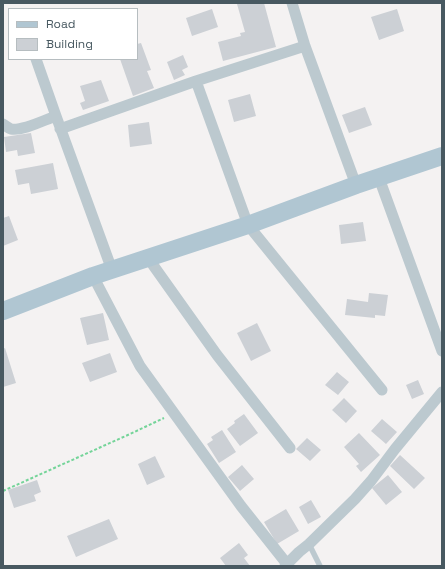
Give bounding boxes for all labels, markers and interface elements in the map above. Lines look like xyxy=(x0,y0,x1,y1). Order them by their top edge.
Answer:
legend xyxy=(8,8,138,60)
text: Road xyxy=(46,16,75,32)
text: Building xyxy=(46,36,93,52)

